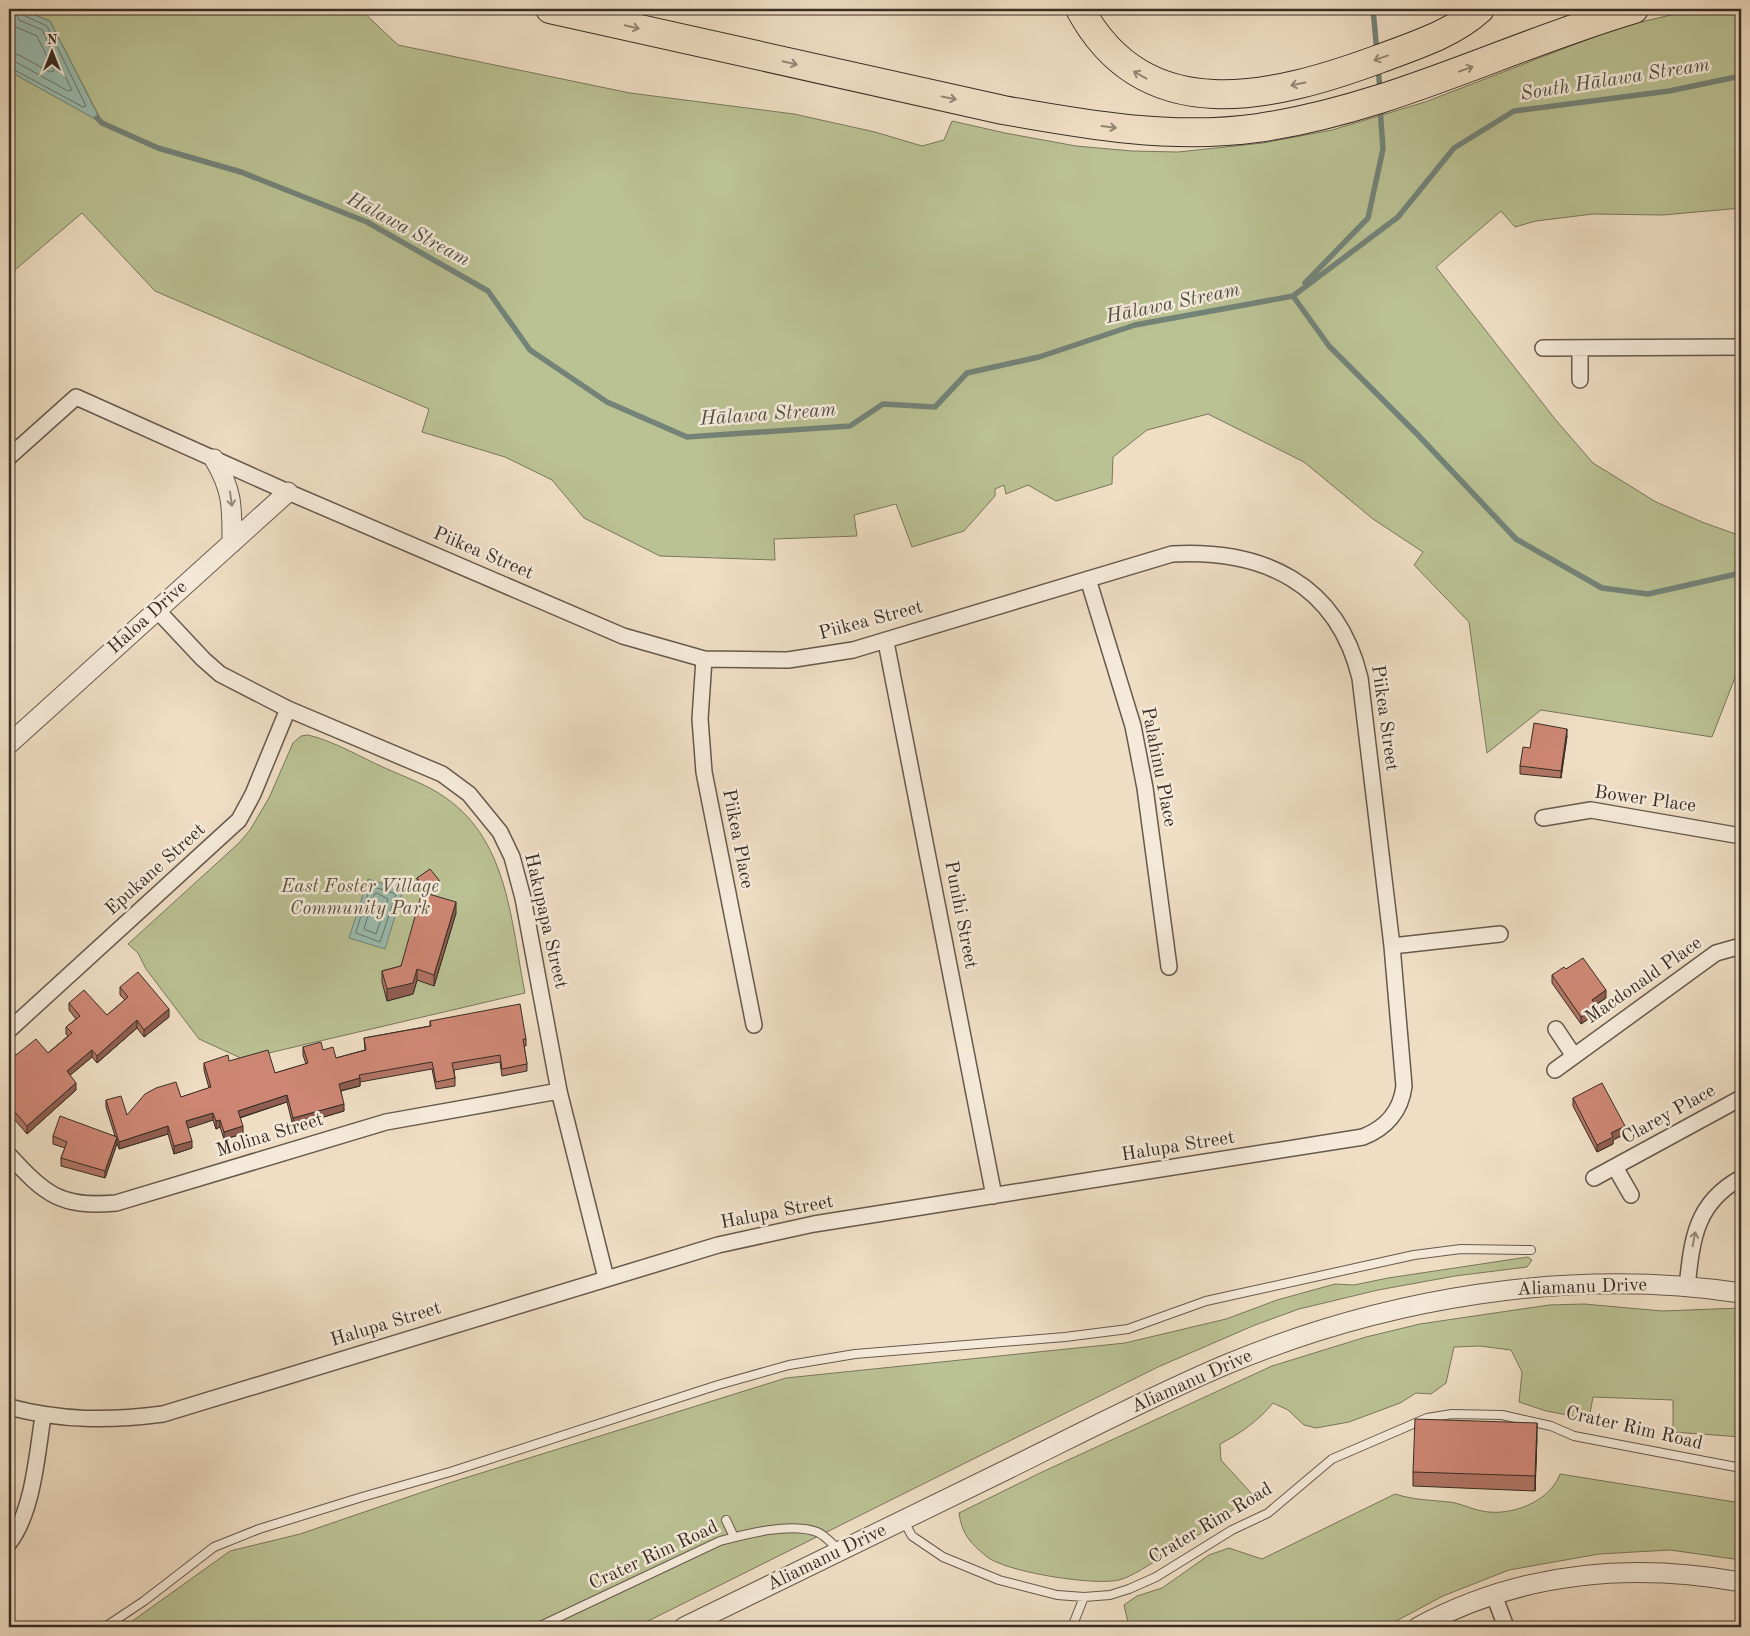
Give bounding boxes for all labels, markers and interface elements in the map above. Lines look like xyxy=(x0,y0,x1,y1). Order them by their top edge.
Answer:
one-way arrow xyxy=(623,23,639,32)
north arrow xyxy=(28,28,78,78)
text: N xyxy=(47,33,58,47)
one-way arrow xyxy=(1374,54,1389,63)
water label: South Hālawa Stream xyxy=(1519,55,1711,105)
one-way arrow xyxy=(782,59,798,68)
one-way arrow xyxy=(1458,64,1474,73)
one-way arrow xyxy=(1133,69,1148,79)
one-way arrow xyxy=(1291,79,1307,89)
one-way arrow xyxy=(941,94,957,103)
one-way arrow xyxy=(1100,123,1116,133)
water label: Hālawa Stream xyxy=(342,189,473,271)
water label: Hālawa Stream xyxy=(1103,280,1242,328)
water label: Hālawa Stream xyxy=(698,400,837,430)
one-way arrow xyxy=(226,491,236,507)
street label: Piikea Street xyxy=(430,524,536,584)
street label: Haloa Drive xyxy=(105,578,191,658)
street label: Piikea Street xyxy=(817,598,925,644)
street label: Piikea Street xyxy=(1367,664,1401,772)
street label: Palahinu Place xyxy=(1137,705,1179,829)
street label: Bower Place xyxy=(1593,783,1697,817)
street label: Piikea Place xyxy=(718,788,756,890)
street label: Epukane Street xyxy=(102,820,210,920)
street label: Hakupapa Street xyxy=(520,851,570,991)
street label: Punihi Street xyxy=(940,859,980,971)
park label: East Foster Village Community Park xyxy=(280,878,439,919)
street label: Macdonald Place xyxy=(1582,934,1706,1028)
street label: Clarey Place xyxy=(1619,1082,1719,1148)
street label: Molina Street xyxy=(214,1111,326,1161)
street label: Halupa Street xyxy=(1120,1129,1236,1165)
street label: Halupa Street xyxy=(719,1193,835,1233)
one-way arrow xyxy=(1690,1232,1699,1248)
street label: Aliamanu Drive xyxy=(1517,1276,1647,1300)
street label: Halupa Street xyxy=(328,1299,444,1351)
street label: Aliamanu Drive xyxy=(1129,1347,1255,1417)
street label: Crater Rim Road xyxy=(1564,1404,1704,1454)
street label: Crater Rim Road xyxy=(1146,1480,1276,1568)
street label: Crater Rim Road xyxy=(587,1518,721,1594)
street label: Aliamanu Drive xyxy=(764,1521,890,1595)

